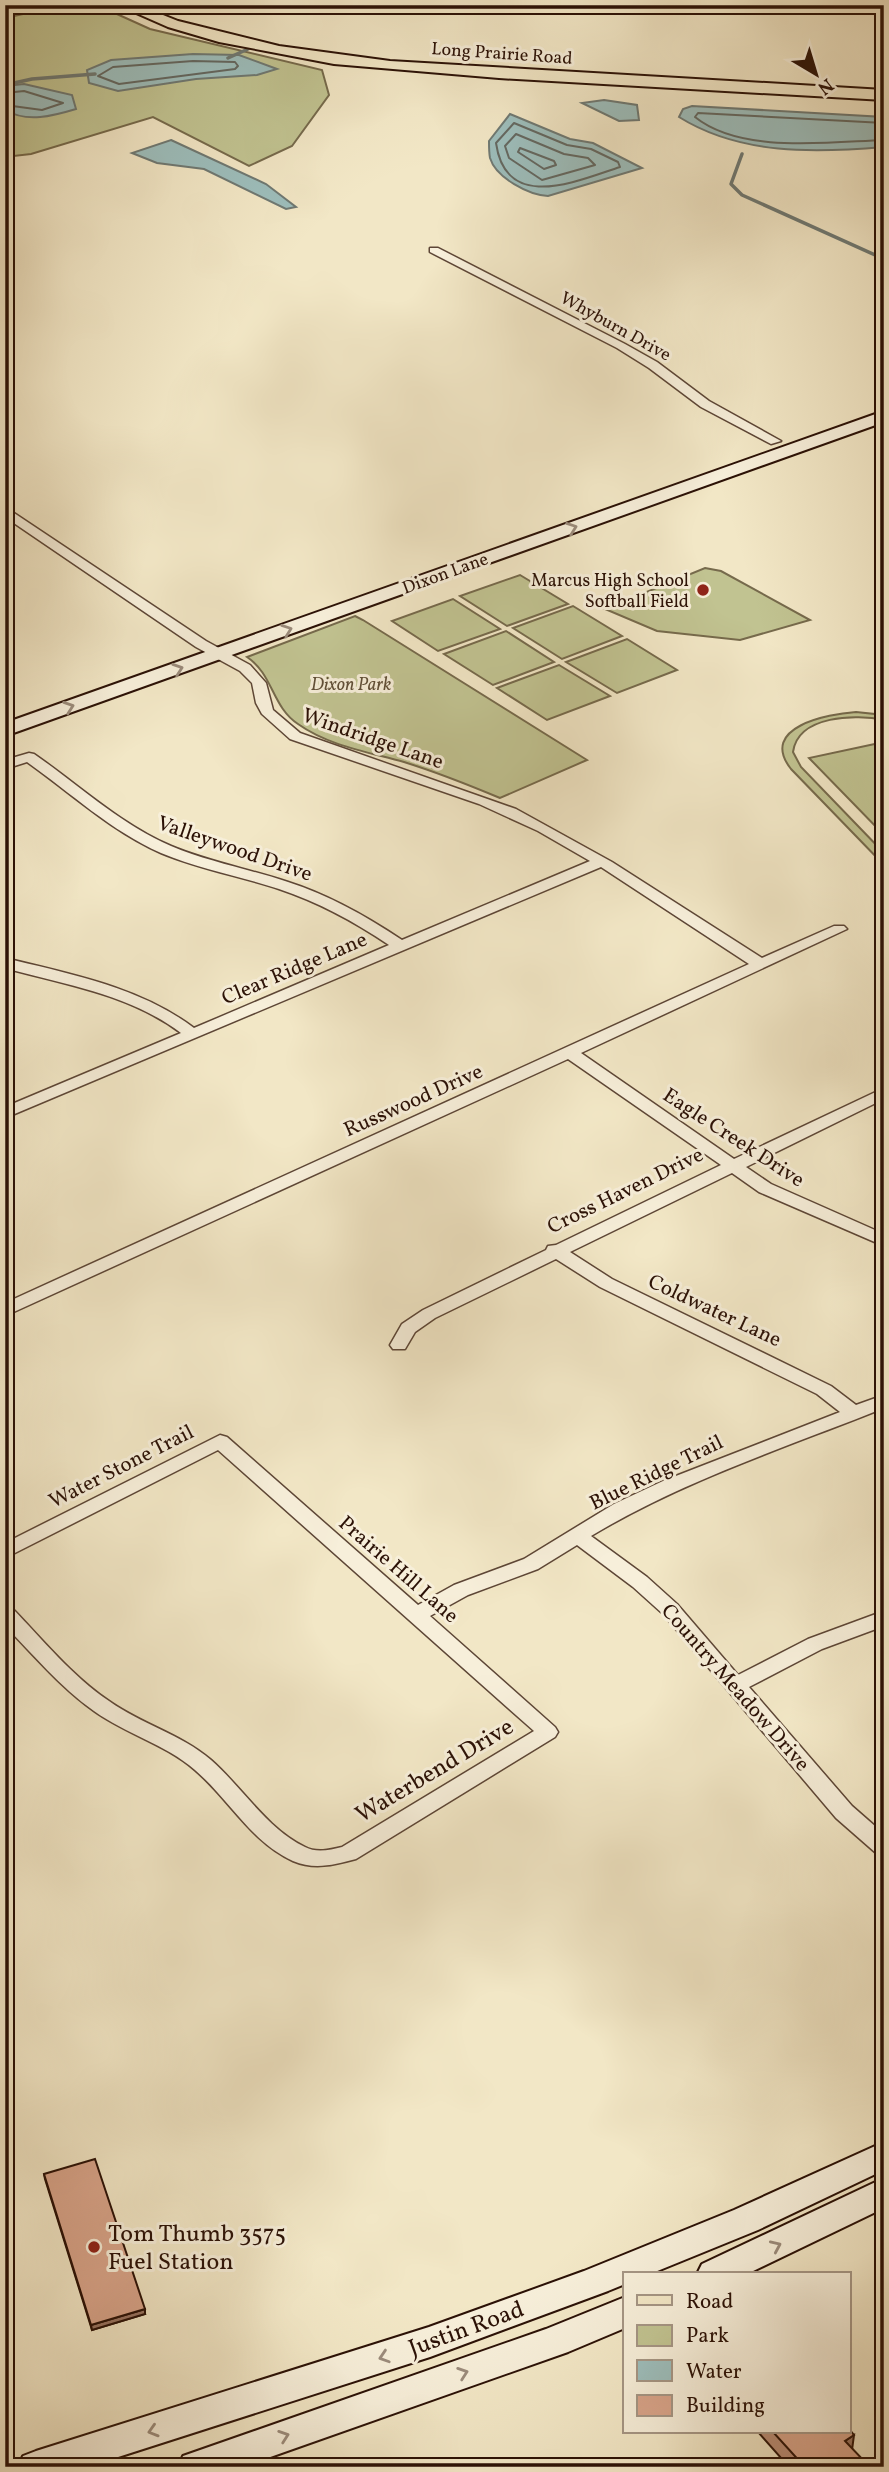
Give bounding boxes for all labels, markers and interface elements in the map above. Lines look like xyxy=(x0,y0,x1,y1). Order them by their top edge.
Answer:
street label: Long Prairie Road xyxy=(431,37,573,72)
north arrow xyxy=(780,38,850,108)
text: N xyxy=(812,71,839,100)
street label: Whyburn Drive xyxy=(555,286,675,368)
one-way arrow xyxy=(566,522,578,536)
street label: Dixon Lane xyxy=(399,547,492,602)
place label: Marcus High School Softball Field xyxy=(531,569,689,615)
marker: Marcus High School Softball Field xyxy=(695,582,711,598)
one-way arrow xyxy=(281,624,293,638)
one-way arrow xyxy=(172,663,184,677)
park label: Dixon Park xyxy=(311,673,391,698)
one-way arrow xyxy=(63,701,75,715)
street label: Windridge Lane xyxy=(298,702,447,777)
street label: Valleywood Drive xyxy=(153,809,316,890)
street label: Clear Ridge Lane xyxy=(217,926,372,1013)
street label: Russwood Drive xyxy=(339,1058,488,1145)
street label: Eagle Creek Drive xyxy=(657,1082,810,1195)
street label: Cross Haven Drive xyxy=(543,1141,709,1242)
street label: Coldwater Lane xyxy=(643,1268,786,1355)
street label: Water Stone Trail xyxy=(44,1418,199,1516)
street label: Blue Ridge Trail xyxy=(585,1428,728,1518)
street label: Prairie Hill Lane xyxy=(332,1510,464,1631)
street label: Country Meadow Drive xyxy=(654,1598,816,1778)
street label: Waterbend Drive xyxy=(349,1711,521,1832)
place label: Tom Thumb 3575 Fuel Station xyxy=(108,2218,286,2280)
marker: Tom Thumb 3575 Fuel Station xyxy=(86,2239,102,2255)
one-way arrow xyxy=(769,2240,782,2254)
legend xyxy=(623,2272,850,2434)
text: Road xyxy=(686,2288,733,2317)
street label: Justin Road xyxy=(404,2293,529,2366)
text: Park xyxy=(686,2322,729,2351)
one-way arrow xyxy=(378,2349,390,2364)
text: Water xyxy=(686,2358,742,2387)
one-way arrow xyxy=(456,2367,469,2381)
text: Building xyxy=(686,2392,765,2421)
one-way arrow xyxy=(147,2423,159,2438)
one-way arrow xyxy=(277,2430,289,2444)

